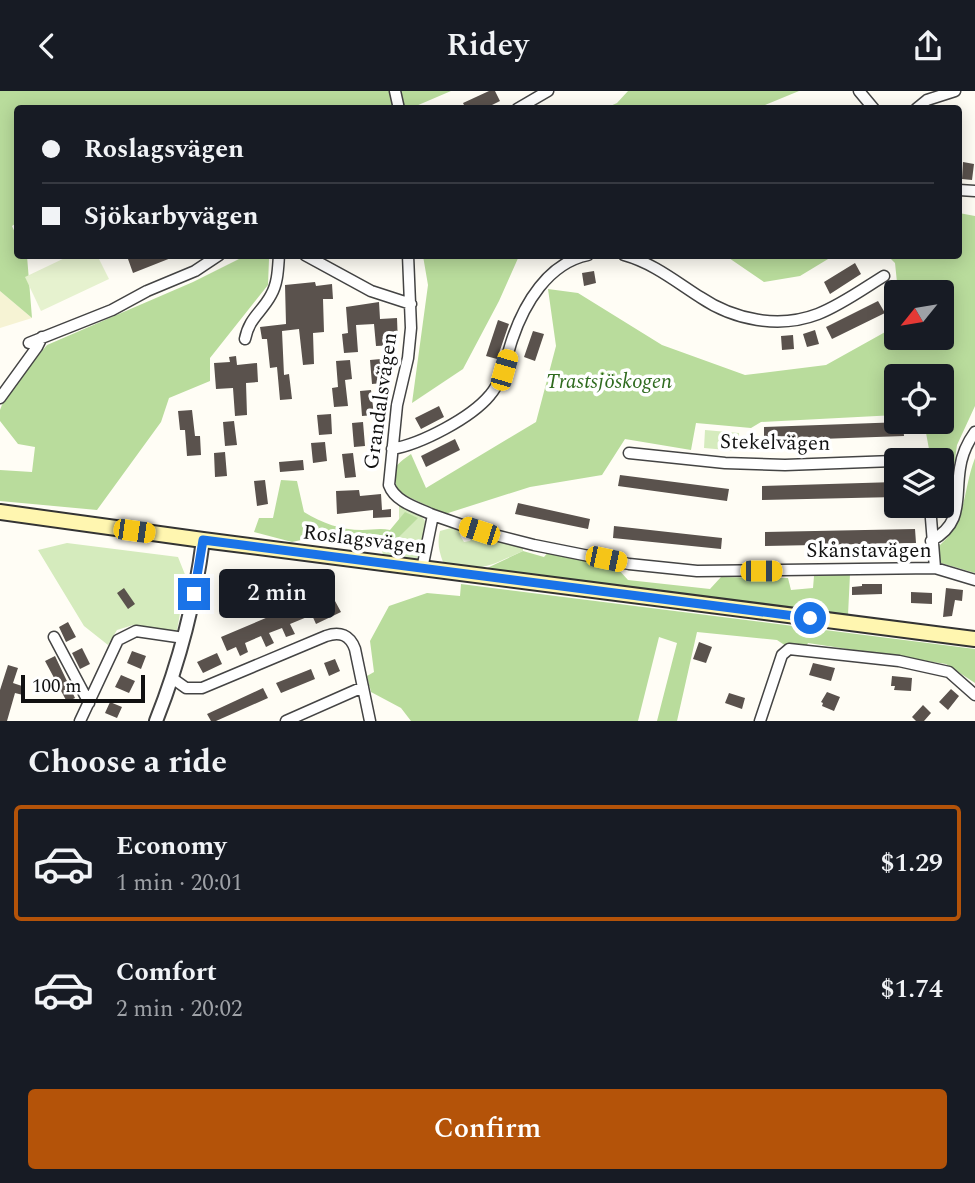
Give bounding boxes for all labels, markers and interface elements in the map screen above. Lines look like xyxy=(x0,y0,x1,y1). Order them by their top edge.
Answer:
text: Ridey xyxy=(446,21,529,70)
icon: back xyxy=(28,27,66,65)
icon: share xyxy=(909,27,947,65)
text: Roslagsvägen xyxy=(84,129,244,169)
text: Sjökarbyvägen xyxy=(84,196,259,236)
north arrow xyxy=(884,280,954,350)
map controls xyxy=(884,280,954,518)
street label: Grandalsvägen xyxy=(356,330,406,472)
car xyxy=(489,347,520,393)
button: locate xyxy=(884,364,954,434)
park label: Trastsjöskogen xyxy=(546,366,672,398)
street label: Stekelvägen xyxy=(719,426,831,460)
button: layers xyxy=(884,448,954,518)
car xyxy=(456,515,503,547)
street label: Roslagsvägen xyxy=(301,517,429,563)
car xyxy=(112,518,157,544)
street label: Skånstavägen xyxy=(806,535,932,567)
car xyxy=(584,544,629,574)
car xyxy=(741,561,783,582)
callout: 2 min xyxy=(218,569,334,619)
text: 2 min xyxy=(247,576,307,611)
route end xyxy=(178,578,210,610)
route start xyxy=(794,602,826,634)
scale bar xyxy=(21,672,145,704)
text: 100 m xyxy=(32,672,82,701)
text: Choose a ride xyxy=(28,738,227,787)
text: Economy xyxy=(116,826,226,866)
icon: car xyxy=(32,832,95,895)
text: $1.29 xyxy=(880,843,943,883)
text: 1 min · 20:01 xyxy=(116,866,243,901)
text: Comfort xyxy=(116,952,217,992)
icon: car xyxy=(32,958,95,1021)
text: $1.74 xyxy=(880,969,943,1009)
text: 2 min · 20:02 xyxy=(116,992,243,1027)
button: Confirm xyxy=(28,1089,947,1169)

